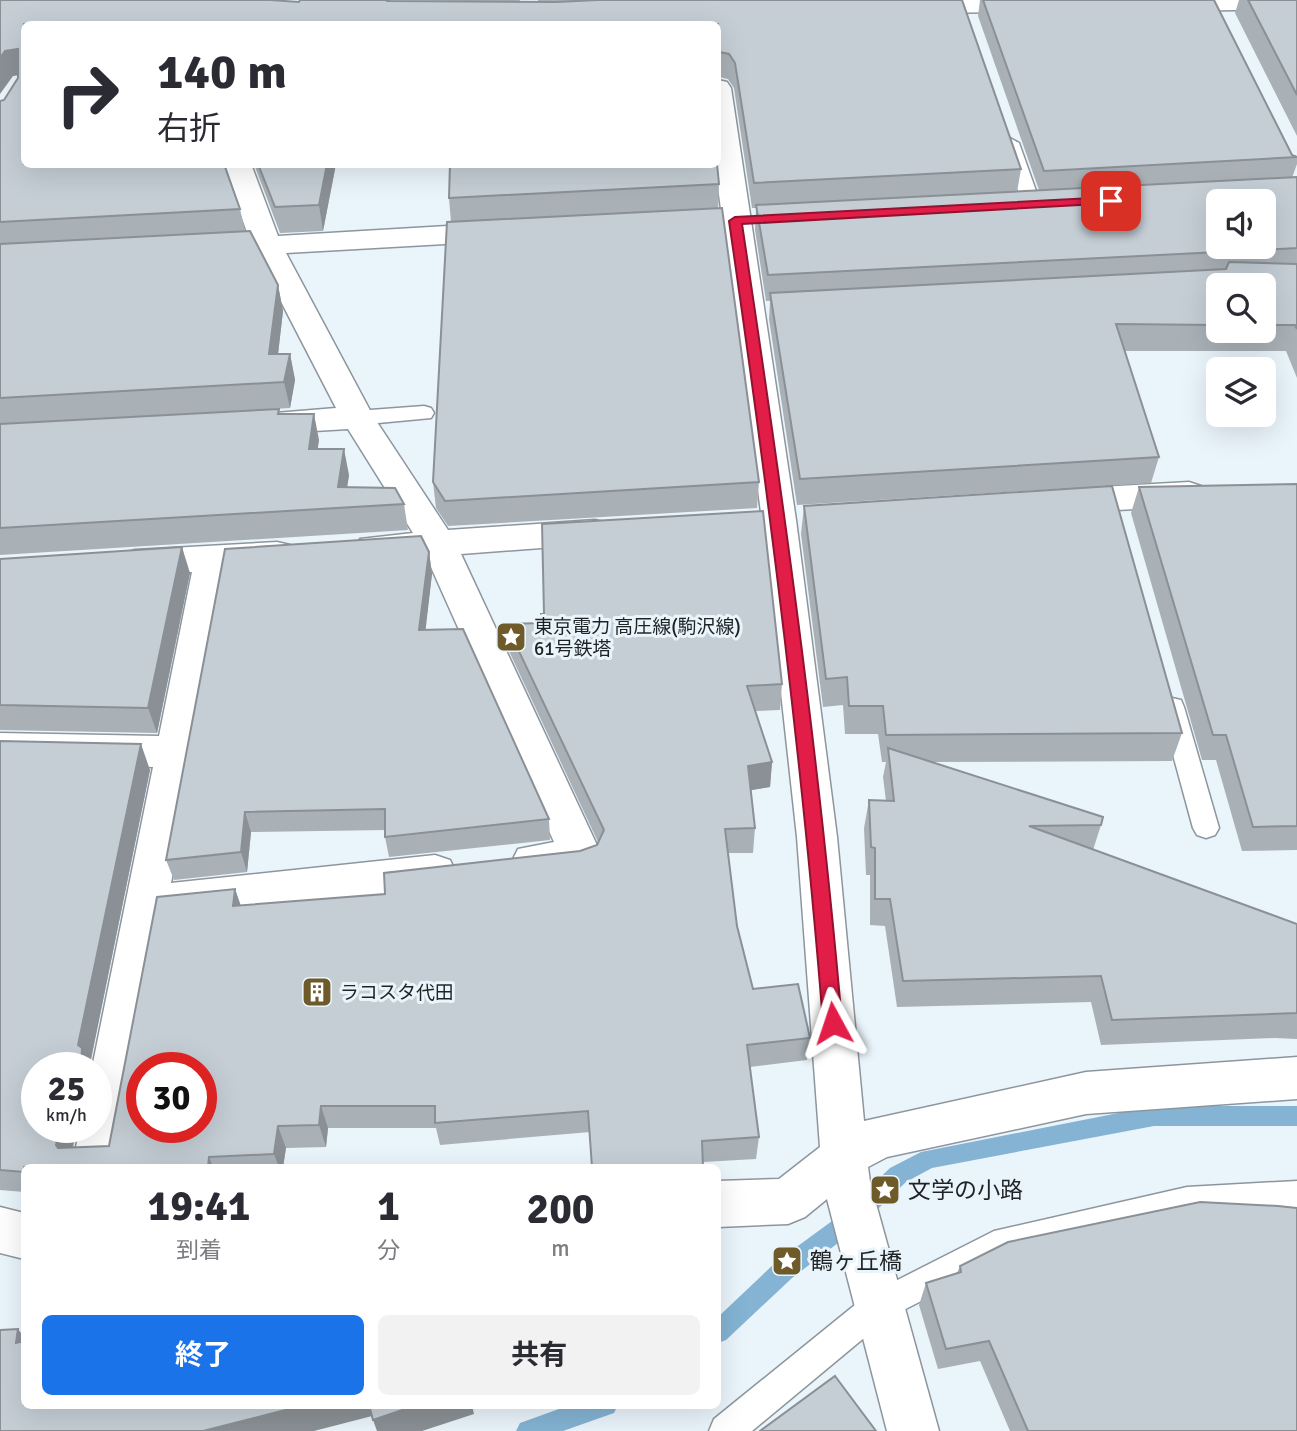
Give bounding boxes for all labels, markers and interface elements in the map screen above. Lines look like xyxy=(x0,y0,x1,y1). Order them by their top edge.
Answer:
text: 140 m xyxy=(157,42,287,102)
icon: right xyxy=(42,49,133,140)
text: 右折 xyxy=(157,109,221,148)
pin xyxy=(1081,171,1141,231)
icon: arrive xyxy=(1092,182,1130,220)
map controls xyxy=(1206,189,1276,427)
button: sound xyxy=(1206,189,1276,259)
button: search xyxy=(1206,273,1276,343)
button: layers xyxy=(1206,357,1276,427)
place label: 東京電力 高圧線(駒沢線) 61号鉄塔 xyxy=(534,615,741,661)
place icon: 東京電力 高圧線(駒沢線) 61号鉄塔 xyxy=(494,620,528,654)
building icon: ラコスタ代田 xyxy=(300,975,334,1009)
place label: ラコスタ代田 xyxy=(340,981,454,1005)
position arrow xyxy=(796,986,870,1060)
speed limit sign: 30 xyxy=(126,1052,217,1143)
text: 25 xyxy=(48,1067,85,1110)
text: km/h xyxy=(46,1104,87,1126)
place icon: 文学の小路 xyxy=(868,1173,902,1207)
place label: 文学の小路 xyxy=(908,1176,1023,1205)
text: 19:41 xyxy=(147,1181,251,1232)
text: 1 xyxy=(377,1181,400,1232)
text: 200 xyxy=(526,1184,595,1235)
text: m xyxy=(551,1234,570,1263)
text: 到着 xyxy=(176,1236,222,1265)
text: 分 xyxy=(377,1236,400,1265)
place icon: 鶴ヶ丘橋 xyxy=(770,1244,804,1278)
place label: 鶴ヶ丘橋 xyxy=(810,1247,902,1276)
button: 終了 xyxy=(42,1315,364,1395)
button: 共有 xyxy=(378,1315,700,1395)

